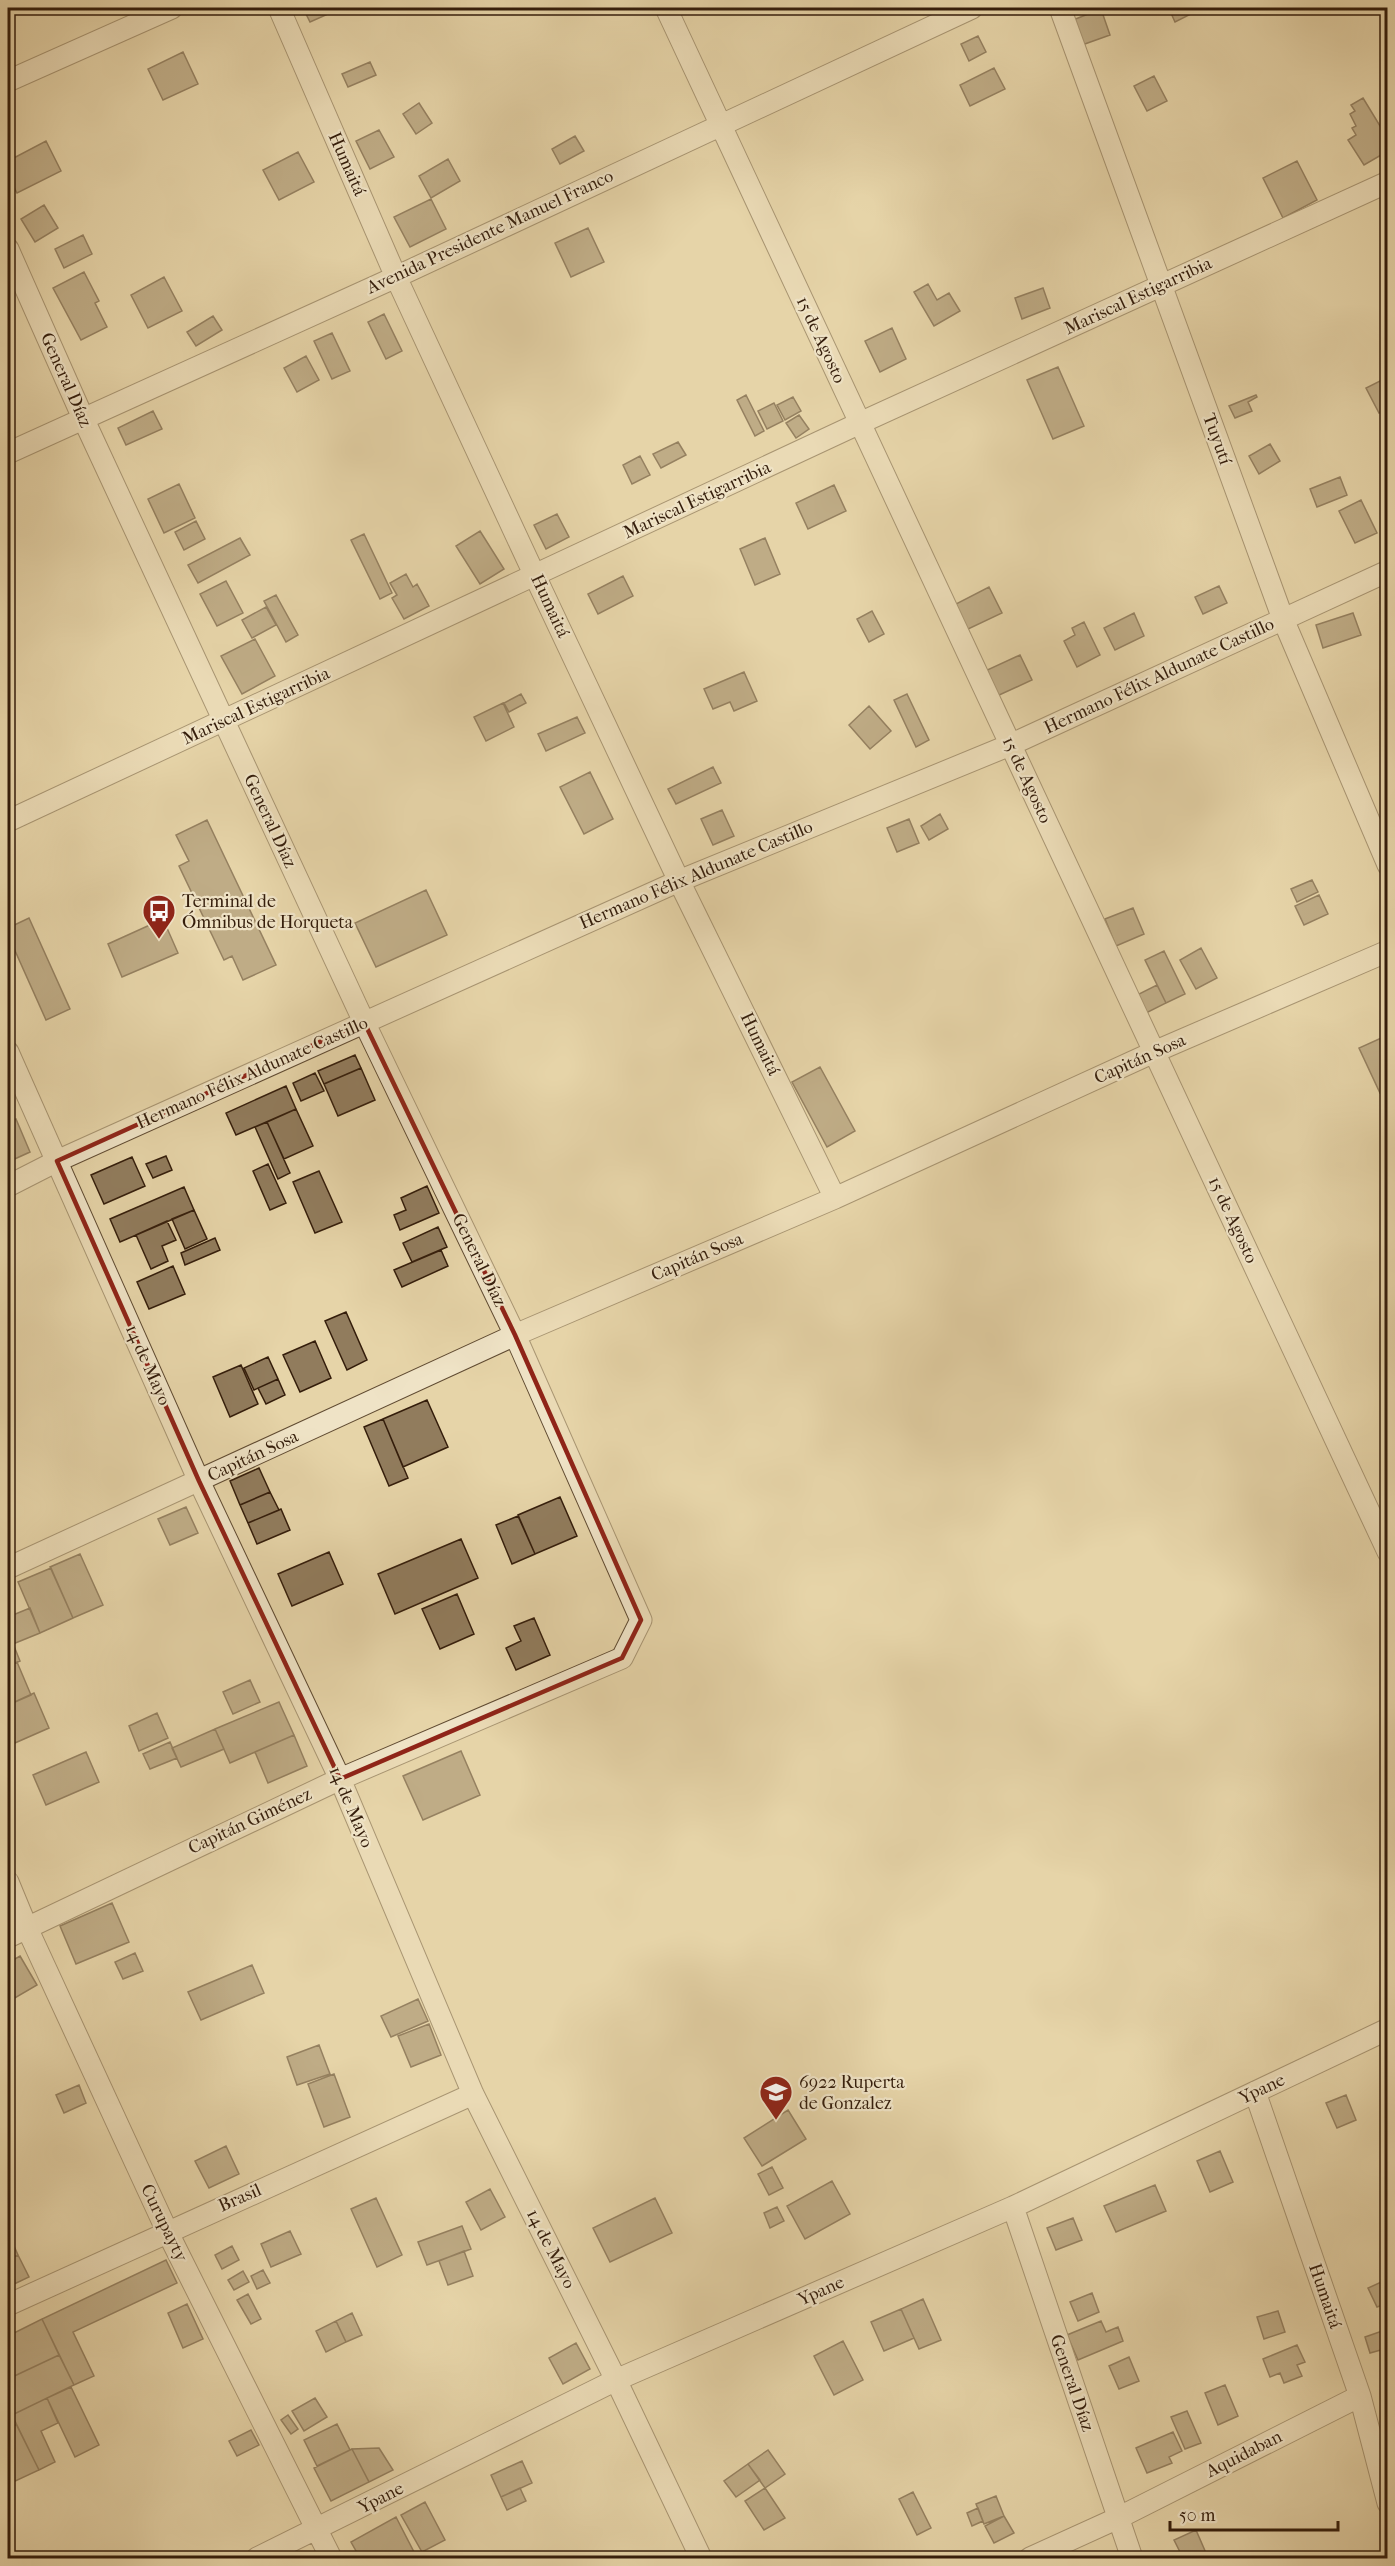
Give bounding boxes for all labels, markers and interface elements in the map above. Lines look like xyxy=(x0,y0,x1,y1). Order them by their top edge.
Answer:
street label: Humaitá xyxy=(324,129,371,200)
street label: Avenida Presidente Manuel Franco xyxy=(362,165,617,299)
street label: Mariscal Estigarribia xyxy=(1061,252,1216,339)
street label: 15 de Agosto xyxy=(792,293,850,387)
street label: General Díaz xyxy=(36,330,96,430)
street label: Tuyutí xyxy=(1198,410,1236,468)
street label: Mariscal Estigarribia xyxy=(620,456,775,543)
street label: Humaitá xyxy=(526,571,574,642)
street label: Hermano Félix Aldunate Castillo xyxy=(1041,613,1277,739)
street label: Mariscal Estigarribia xyxy=(179,662,334,749)
street label: 15 de Agosto xyxy=(998,733,1056,827)
street label: General Díaz xyxy=(239,771,301,871)
street label: Hermano Félix Aldunate Castillo xyxy=(576,816,816,934)
place label: Terminal de Ómnibus de Horqueta xyxy=(182,891,354,933)
bus stop icon: Terminal de Ómnibus de Horqueta xyxy=(141,893,177,940)
street label: Humaitá xyxy=(736,1009,785,1080)
street label: Hermano Félix Aldunate Castillo xyxy=(133,1012,371,1134)
street label: Capitán Sosa xyxy=(1091,1029,1190,1088)
street label: 15 de Agosto xyxy=(1204,1173,1262,1267)
street label: General Díaz xyxy=(447,1210,511,1310)
street label: Capitán Sosa xyxy=(648,1228,747,1286)
street label: 14 de Mayo xyxy=(121,1321,175,1409)
street label: Capitán Sosa xyxy=(204,1426,302,1486)
street label: 14 de Mayo xyxy=(324,1763,378,1851)
street label: Capitán Giménez xyxy=(185,1783,315,1859)
street label: Ypane xyxy=(1235,2069,1288,2109)
place label: 6922 Ruperta de Gonzalez xyxy=(799,2072,905,2114)
school or university icon: 6922 Ruperta de Gonzalez xyxy=(758,2074,794,2121)
street label: Brasil xyxy=(215,2179,265,2217)
street label: Curupayty xyxy=(136,2181,192,2266)
street label: 14 de Mayo xyxy=(522,2206,580,2292)
street label: Humaitá xyxy=(1304,2261,1346,2332)
street label: Ypane xyxy=(794,2272,847,2311)
street label: General Díaz xyxy=(1046,2332,1098,2434)
street label: Aquidaban xyxy=(1202,2426,1286,2483)
street label: Ypane xyxy=(354,2478,407,2519)
scale bar xyxy=(1170,2494,1338,2532)
text: 50 m xyxy=(1179,2505,1216,2526)

